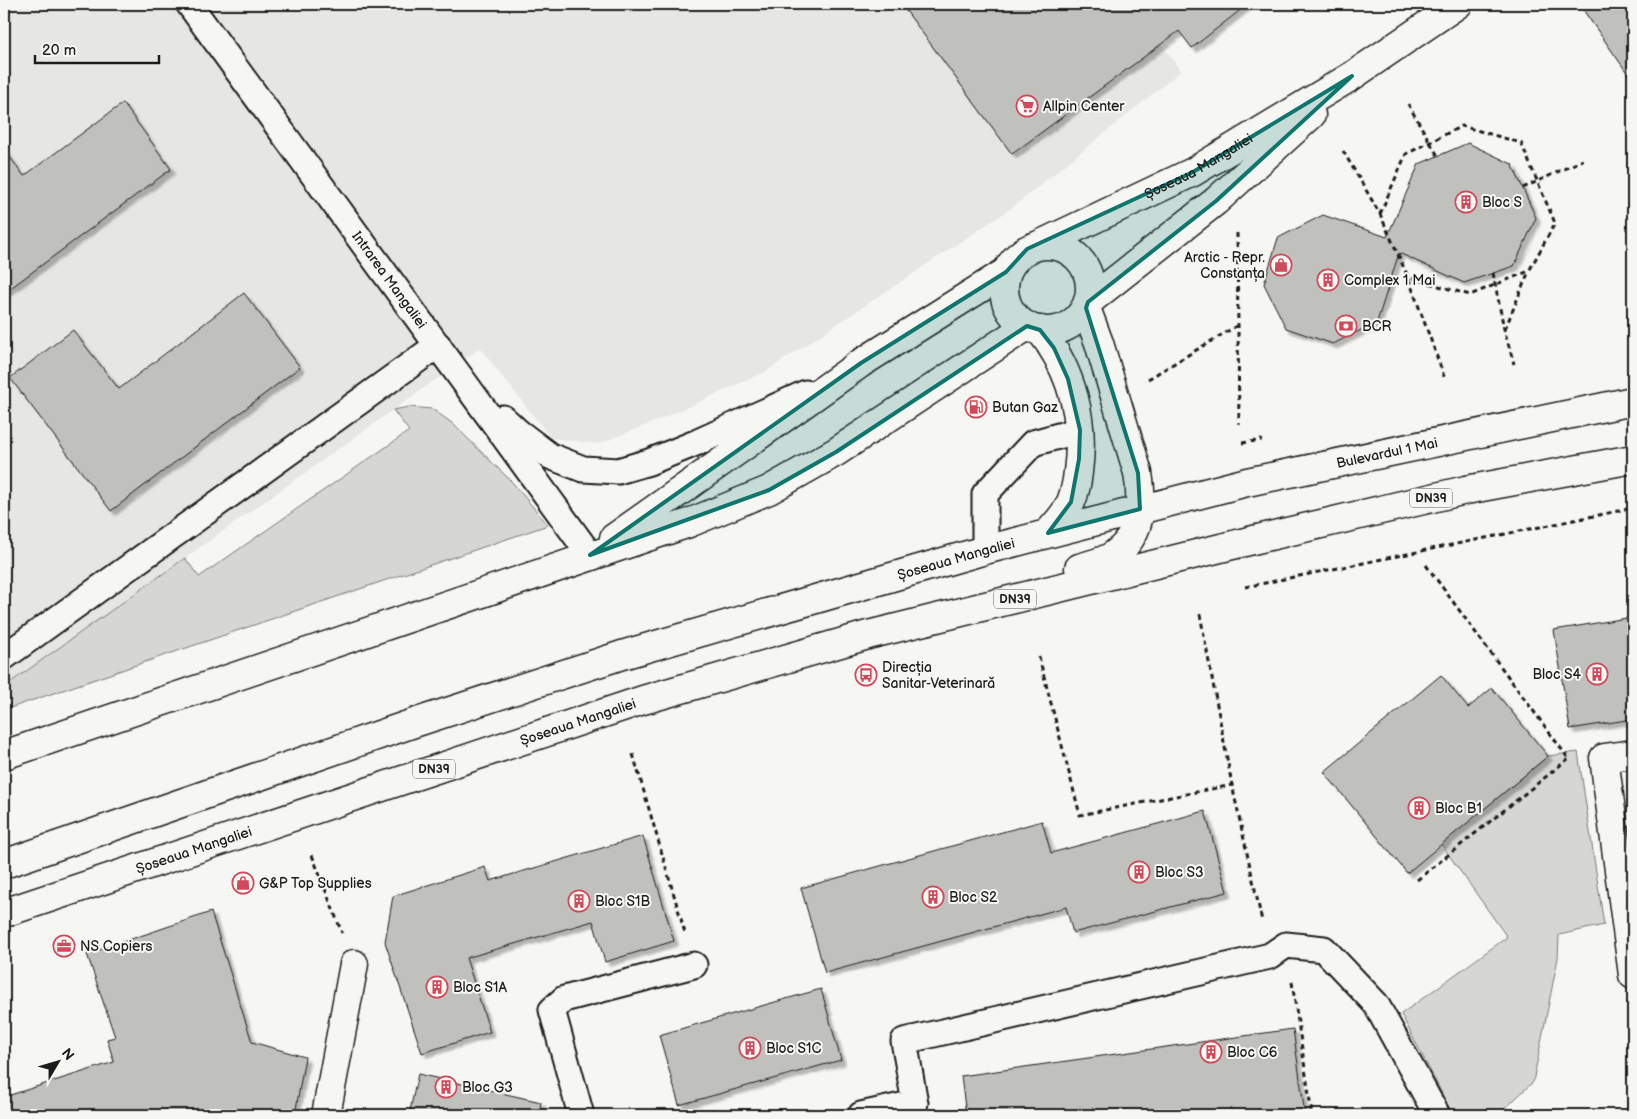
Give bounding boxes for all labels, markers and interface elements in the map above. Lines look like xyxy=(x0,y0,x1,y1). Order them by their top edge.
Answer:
scale bar xyxy=(35,32,159,64)
text: 20 m xyxy=(42,41,76,60)
supermarket icon: Allpin Center xyxy=(1015,94,1039,118)
place label: Allpin Center xyxy=(1043,98,1125,115)
street label: Șoseaua Mangaliei xyxy=(1141,130,1256,202)
building icon: Bloc S xyxy=(1454,190,1478,214)
place label: Bloc S xyxy=(1482,194,1522,211)
street label: Intrarea Mangaliei xyxy=(349,228,431,332)
place label: Arctic - Repr. Constanța xyxy=(1184,249,1265,282)
shop icon: Arctic - Repr. Constanța xyxy=(1269,253,1293,277)
building icon: Complex 1 Mai xyxy=(1316,268,1340,292)
place label: Complex 1 Mai xyxy=(1344,272,1436,289)
bank icon: BCR xyxy=(1334,314,1358,338)
place label: BCR xyxy=(1362,318,1392,335)
fuel station icon: Butan Gaz xyxy=(964,395,988,419)
place label: Butan Gaz xyxy=(992,399,1058,416)
street label: Bulevardul 1 Mai xyxy=(1335,434,1439,472)
road number: DN39 xyxy=(1410,488,1452,508)
street label: Șoseaua Mangaliei xyxy=(895,534,1016,583)
road number: DN39 xyxy=(994,590,1036,608)
place label: Direcția Sanitar-Veterinară xyxy=(882,659,995,692)
building icon: Bloc S4 xyxy=(1585,662,1609,686)
bus stop icon: Direcția Sanitar-Veterinară xyxy=(854,663,878,687)
place label: Bloc S4 xyxy=(1532,666,1581,683)
street label: Șoseaua Mangaliei xyxy=(518,694,638,749)
road number: DN39 xyxy=(413,760,455,779)
building icon: Bloc B1 xyxy=(1407,796,1431,820)
place label: Bloc B1 xyxy=(1435,800,1482,817)
street label: Șoseaua Mangaliei xyxy=(134,823,254,877)
building icon: Bloc S3 xyxy=(1127,860,1151,884)
place label: Bloc S3 xyxy=(1155,864,1204,881)
shop icon: G&P Top Supplies xyxy=(231,871,255,895)
place label: G&P Top Supplies xyxy=(259,875,372,892)
building icon: Bloc S2 xyxy=(921,885,945,909)
building icon: Bloc S1B xyxy=(567,889,591,913)
place label: Bloc S2 xyxy=(949,889,998,906)
place label: Bloc S1B xyxy=(595,893,650,910)
office icon: NS Copiers xyxy=(52,934,76,958)
place label: NS Copiers xyxy=(80,938,152,955)
building icon: Bloc S1A xyxy=(425,975,449,999)
place label: Bloc S1A xyxy=(453,979,507,996)
north arrow xyxy=(32,1036,82,1086)
building icon: Bloc S1C xyxy=(738,1036,762,1060)
place label: Bloc S1C xyxy=(766,1040,821,1057)
building icon: Bloc C6 xyxy=(1199,1040,1223,1064)
place label: Bloc C6 xyxy=(1227,1044,1278,1061)
text: N xyxy=(58,1045,78,1064)
building icon: Bloc G3 xyxy=(434,1075,458,1099)
place label: Bloc G3 xyxy=(462,1079,513,1096)

